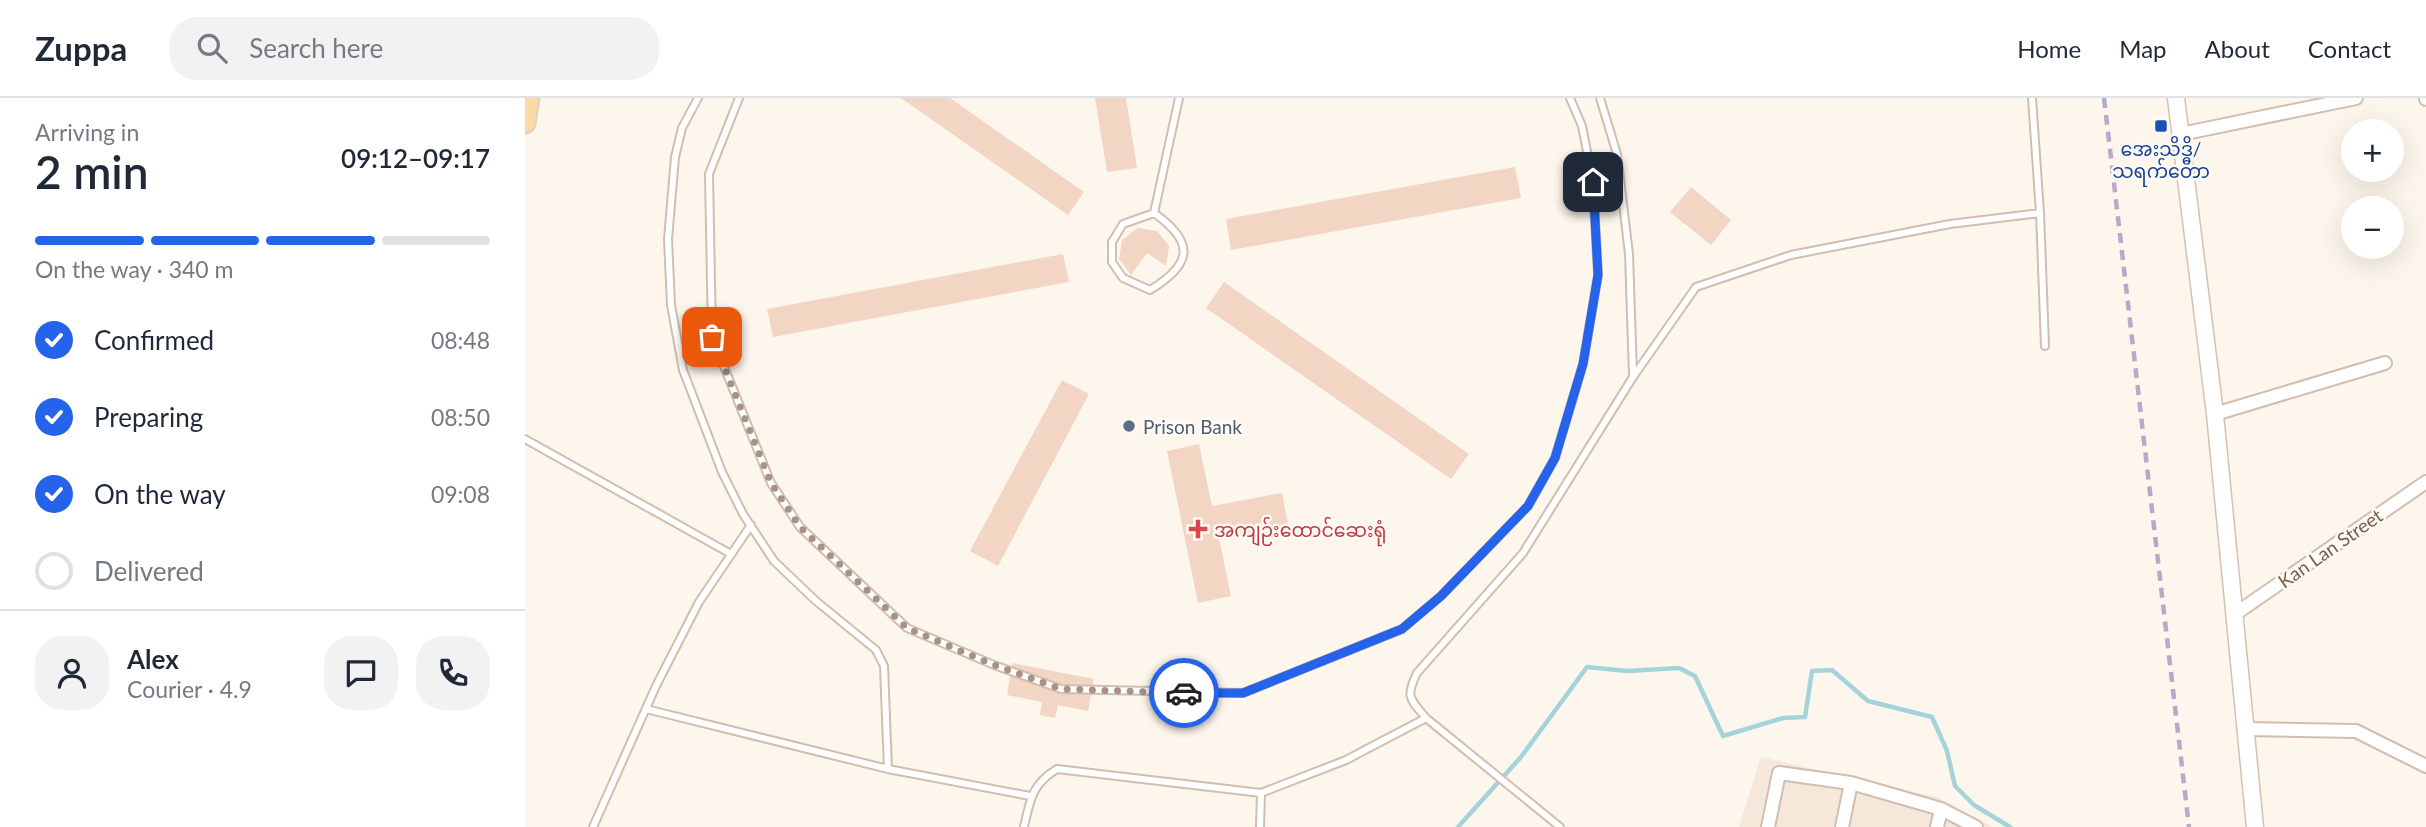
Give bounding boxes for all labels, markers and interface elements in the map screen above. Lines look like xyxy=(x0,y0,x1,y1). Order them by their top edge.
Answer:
search box xyxy=(169,17,659,80)
text: Zuppa xyxy=(35,28,127,68)
icon: search xyxy=(193,29,231,67)
text: Search here xyxy=(249,32,383,64)
text: Home xyxy=(2017,34,2081,63)
text: Map xyxy=(2119,34,2167,63)
text: About xyxy=(2205,34,2270,63)
text: Contact xyxy=(2308,34,2391,63)
text: Arriving in xyxy=(35,118,139,146)
marker: အေးသိဒ္ဓိ/ သရက်တော xyxy=(2153,118,2169,134)
map controls xyxy=(2341,119,2404,259)
button: + xyxy=(2341,119,2404,182)
place label: အေးသိဒ္ဓိ/ သရက်တော xyxy=(2112,135,2210,187)
text: 09:12–09:17 xyxy=(341,142,490,174)
text: 2 min xyxy=(35,144,149,199)
pin xyxy=(1563,152,1623,212)
icon: home xyxy=(1574,163,1612,201)
button: − xyxy=(2341,196,2404,259)
text: On the way · 340 m xyxy=(35,255,234,283)
pin xyxy=(682,307,742,367)
icon: bag xyxy=(693,318,731,356)
icon: check xyxy=(35,321,73,359)
text: Confirmed xyxy=(94,324,214,356)
text: 08:48 xyxy=(431,326,490,354)
icon: check xyxy=(35,398,73,436)
text: Preparing xyxy=(94,401,203,433)
text: 08:50 xyxy=(431,403,490,431)
place label: Prison Bank xyxy=(1143,415,1242,438)
marker: Prison Bank xyxy=(1121,418,1137,434)
icon: check xyxy=(35,475,73,513)
text: On the way xyxy=(94,478,226,510)
text: 09:08 xyxy=(431,480,490,508)
street label: Kan Lan Street xyxy=(2273,503,2387,592)
place label: အကျဉ်းထောင်ဆေးရုံ xyxy=(1214,516,1386,547)
marker: အကျဉ်းထောင်ဆေးရုံ xyxy=(1188,519,1208,539)
text: Delivered xyxy=(94,555,204,587)
button: person xyxy=(35,636,109,710)
button: chat xyxy=(324,636,398,710)
button: phone xyxy=(416,636,490,710)
text: Alex xyxy=(127,643,179,675)
courier xyxy=(1149,658,1219,728)
icon: car xyxy=(1165,674,1203,712)
text: Courier · 4.9 xyxy=(127,675,252,703)

